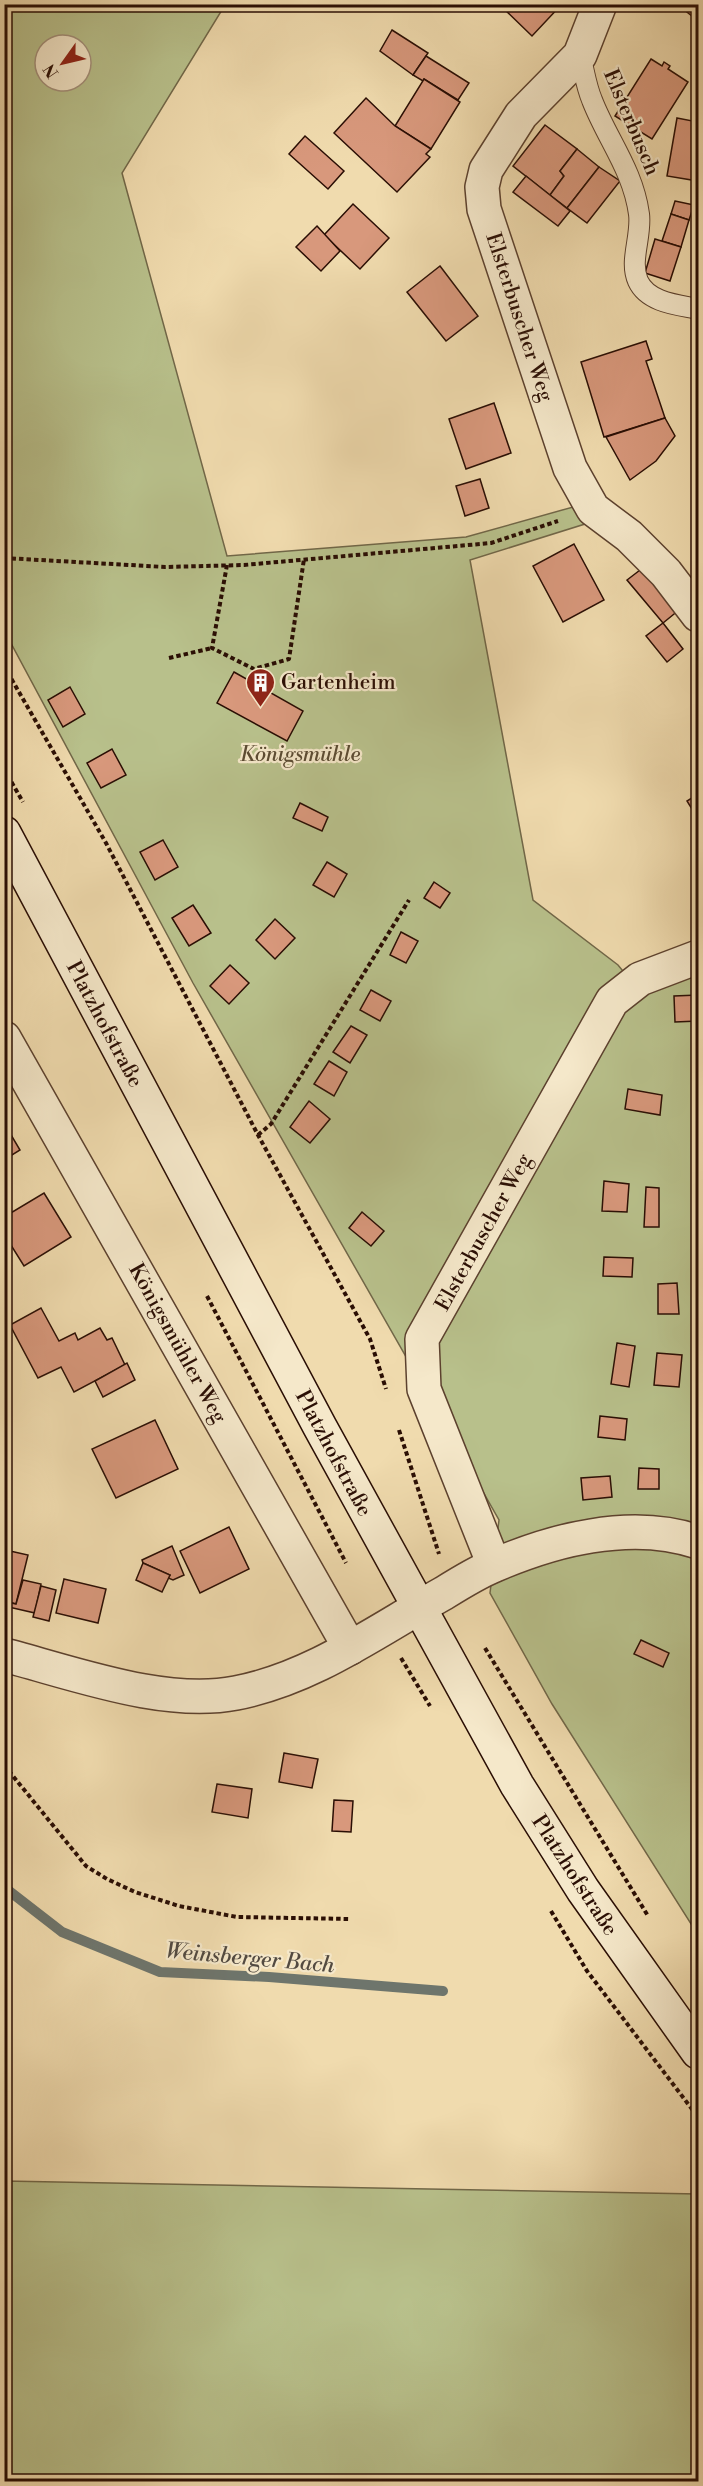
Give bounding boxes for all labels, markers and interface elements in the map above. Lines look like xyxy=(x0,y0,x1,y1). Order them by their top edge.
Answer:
north arrow xyxy=(33,33,93,93)
text: N xyxy=(39,60,63,82)
street label: Elsterbusch xyxy=(597,65,665,180)
street label: Elsterbuscher Weg xyxy=(479,230,559,405)
building icon: Gartenheim xyxy=(244,666,276,708)
place label: Gartenheim xyxy=(281,670,396,696)
park label: Königsmühle xyxy=(240,742,361,768)
street label: Platzhofstraße xyxy=(60,957,148,1092)
street label: Elsterbuscher Weg xyxy=(430,1149,538,1316)
street label: Königsmühler Weg xyxy=(122,1259,232,1428)
street label: Platzhofstraße xyxy=(289,1386,377,1521)
street label: Platzhofstraße xyxy=(525,1810,623,1941)
water label: Weinsberger Bach xyxy=(164,1938,336,1979)

